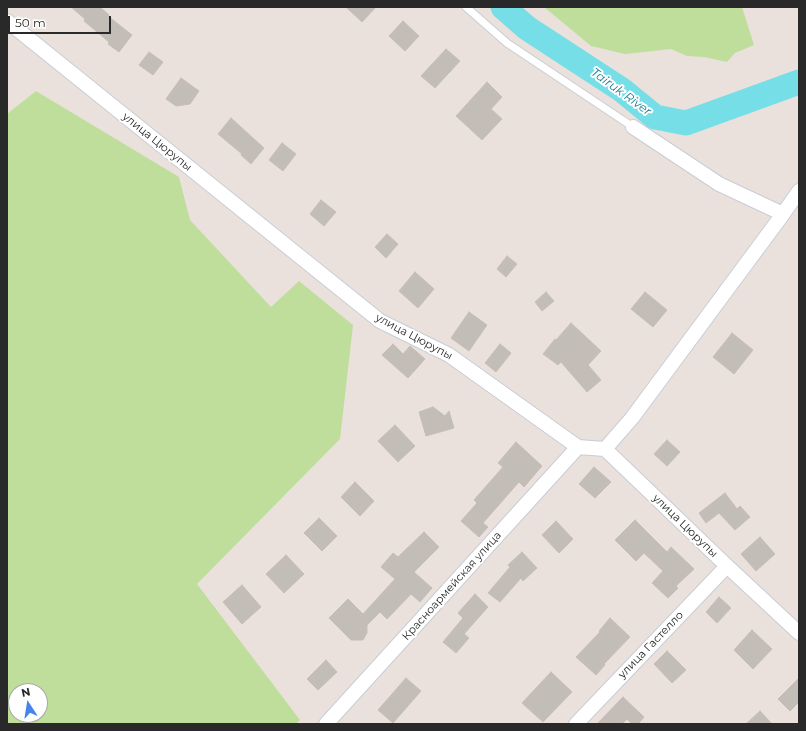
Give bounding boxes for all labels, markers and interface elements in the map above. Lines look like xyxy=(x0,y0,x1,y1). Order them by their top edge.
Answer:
scale bar xyxy=(10,8,113,34)
text: 50 m xyxy=(15,15,46,30)
water label: Tairuk River xyxy=(588,65,654,119)
street label: улица Цюрупы xyxy=(120,110,194,174)
street label: улица Цюрупы xyxy=(373,311,455,363)
street label: улица Цюрупы xyxy=(650,492,720,560)
street label: Красноармейская улица xyxy=(400,529,504,643)
street label: улица Гастелло xyxy=(616,609,686,681)
north arrow xyxy=(8,683,48,723)
text: N xyxy=(20,684,32,700)

